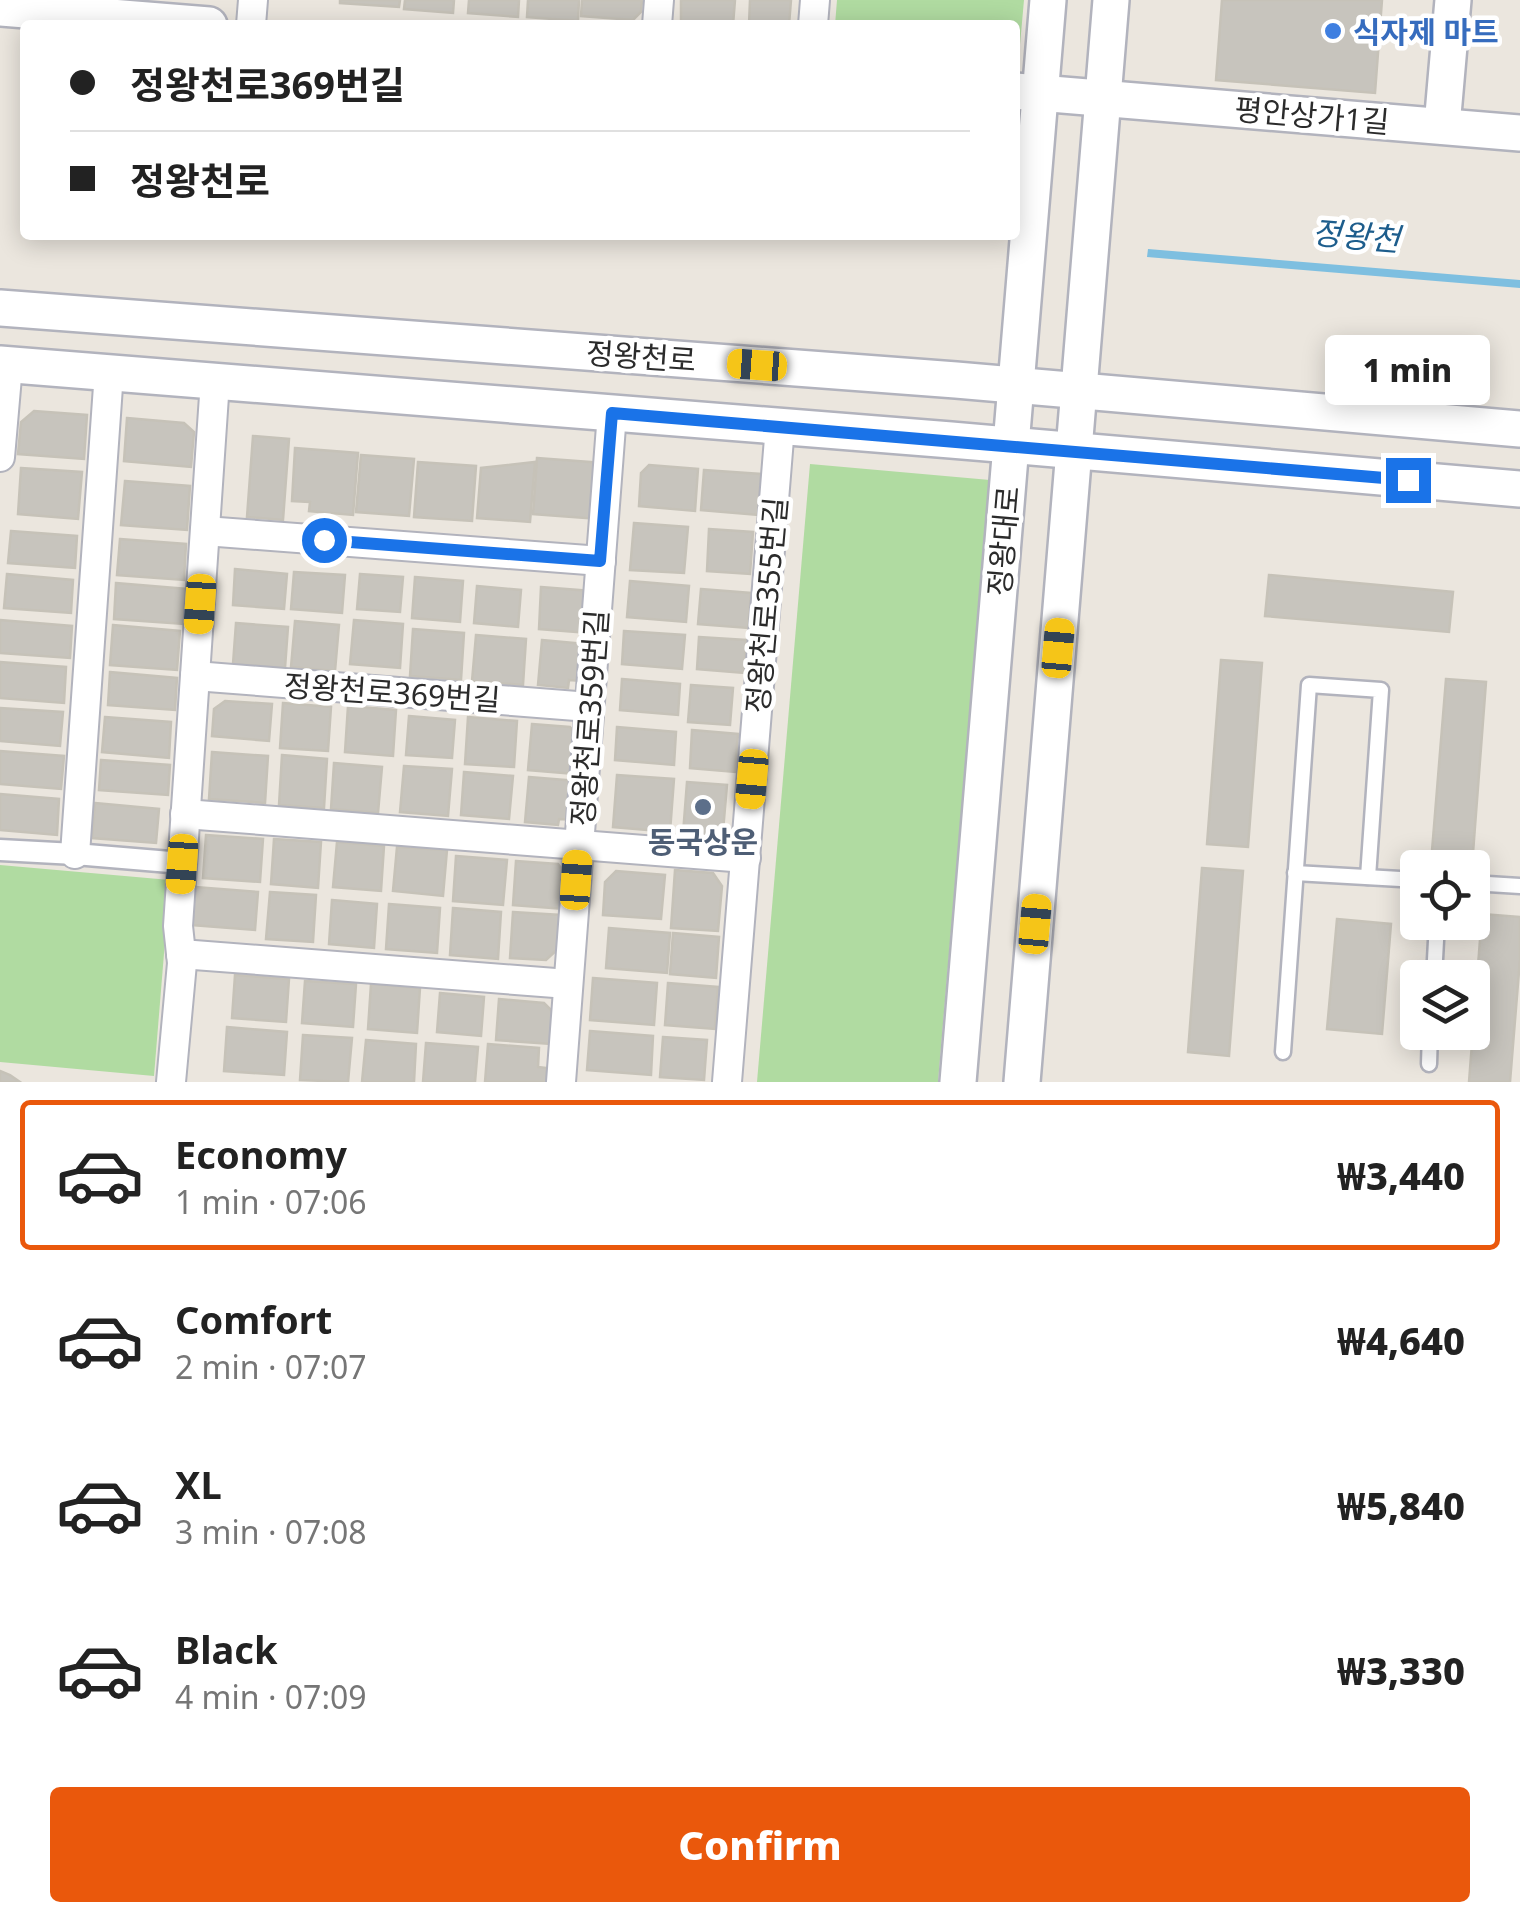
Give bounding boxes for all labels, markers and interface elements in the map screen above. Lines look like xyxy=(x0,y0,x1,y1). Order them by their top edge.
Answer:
place label: 식자제 마트 xyxy=(1353,11,1499,52)
marker: 식자제 마트 xyxy=(1322,20,1344,42)
text: 정왕천로369번길 xyxy=(130,58,405,110)
street label: 평안상가1길 xyxy=(1233,88,1391,142)
text: 정왕천로 xyxy=(130,154,270,206)
water label: 정왕천 xyxy=(1310,210,1405,261)
street label: 정왕천로 xyxy=(585,332,697,380)
callout: 1 min xyxy=(1326,335,1490,405)
car xyxy=(726,348,788,382)
text: 1 min xyxy=(1363,348,1452,391)
route end xyxy=(1386,458,1431,503)
street label: 정왕대로 xyxy=(978,484,1028,598)
street label: 정왕천로355번길 xyxy=(736,495,796,715)
route start xyxy=(302,518,347,563)
car xyxy=(183,573,217,635)
street label: 정왕천로359번길 xyxy=(561,608,617,828)
car xyxy=(1040,617,1076,679)
street label: 정왕천로369번길 xyxy=(282,664,502,720)
car xyxy=(734,748,770,810)
marker: 동국상운 xyxy=(692,796,714,818)
place label: 동국상운 xyxy=(648,821,758,862)
car xyxy=(165,833,199,895)
car xyxy=(559,849,593,911)
map controls xyxy=(1400,850,1490,1050)
button: locate xyxy=(1400,850,1490,940)
car xyxy=(1017,893,1053,955)
button: layers xyxy=(1400,960,1490,1050)
text: Economy xyxy=(175,1128,347,1180)
icon: car xyxy=(55,1130,145,1220)
text: ₩3,440 xyxy=(1337,1149,1465,1201)
text: 1 min · 07:06 xyxy=(175,1180,367,1223)
text: Comfort xyxy=(175,1293,332,1345)
icon: car xyxy=(55,1295,145,1385)
text: ₩4,640 xyxy=(1337,1314,1465,1366)
text: 2 min · 07:07 xyxy=(175,1345,367,1388)
text: XL xyxy=(175,1458,222,1510)
icon: car xyxy=(55,1460,145,1550)
text: ₩5,840 xyxy=(1337,1479,1465,1531)
text: 3 min · 07:08 xyxy=(175,1510,367,1553)
text: Black xyxy=(175,1623,278,1675)
icon: car xyxy=(55,1625,145,1715)
text: ₩3,330 xyxy=(1337,1644,1465,1696)
text: 4 min · 07:09 xyxy=(175,1675,367,1718)
button: Confirm xyxy=(50,1787,1470,1902)

